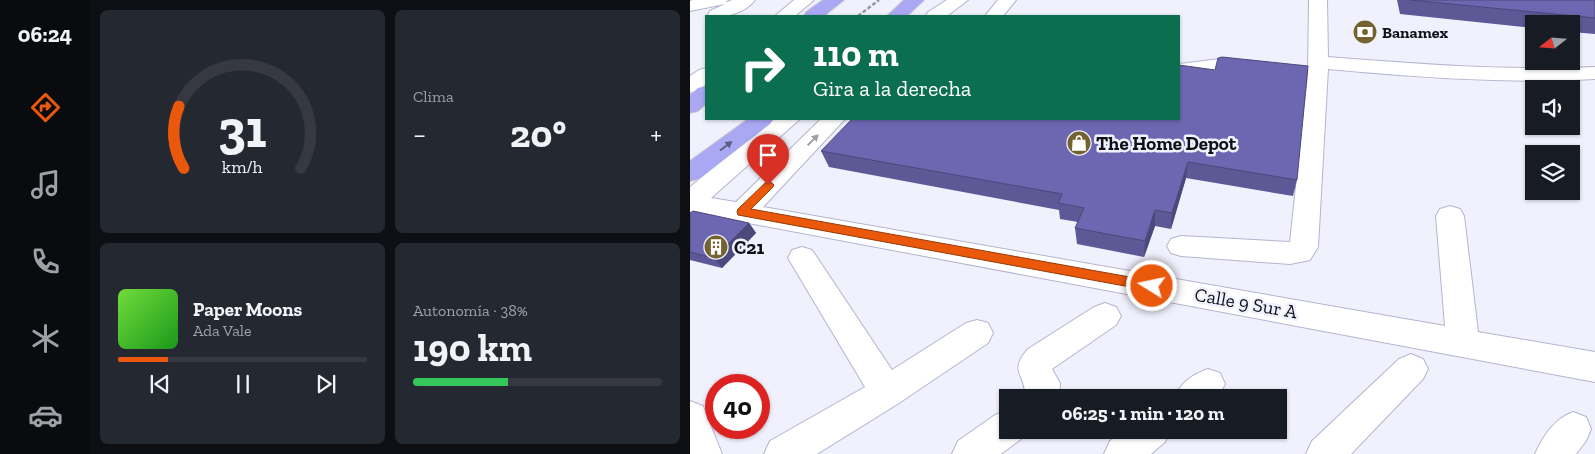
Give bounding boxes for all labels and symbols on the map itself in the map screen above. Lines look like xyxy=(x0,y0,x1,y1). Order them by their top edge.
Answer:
north arrow xyxy=(1525,15,1580,70)
bank icon: Banamex xyxy=(1352,19,1378,45)
place label: Banamex xyxy=(1382,23,1448,42)
shop icon: The Home Depot xyxy=(1066,130,1092,156)
place label: The Home Depot xyxy=(1096,132,1237,155)
pin xyxy=(747,134,789,185)
one-way arrow xyxy=(807,134,819,146)
one-way arrow xyxy=(719,140,732,151)
building icon: C21 xyxy=(703,234,729,260)
place label: C21 xyxy=(734,236,764,259)
position arrow xyxy=(1125,259,1177,311)
street label: Calle 9 Sur A xyxy=(1193,283,1300,323)
speed limit sign: 40 xyxy=(705,374,770,439)

